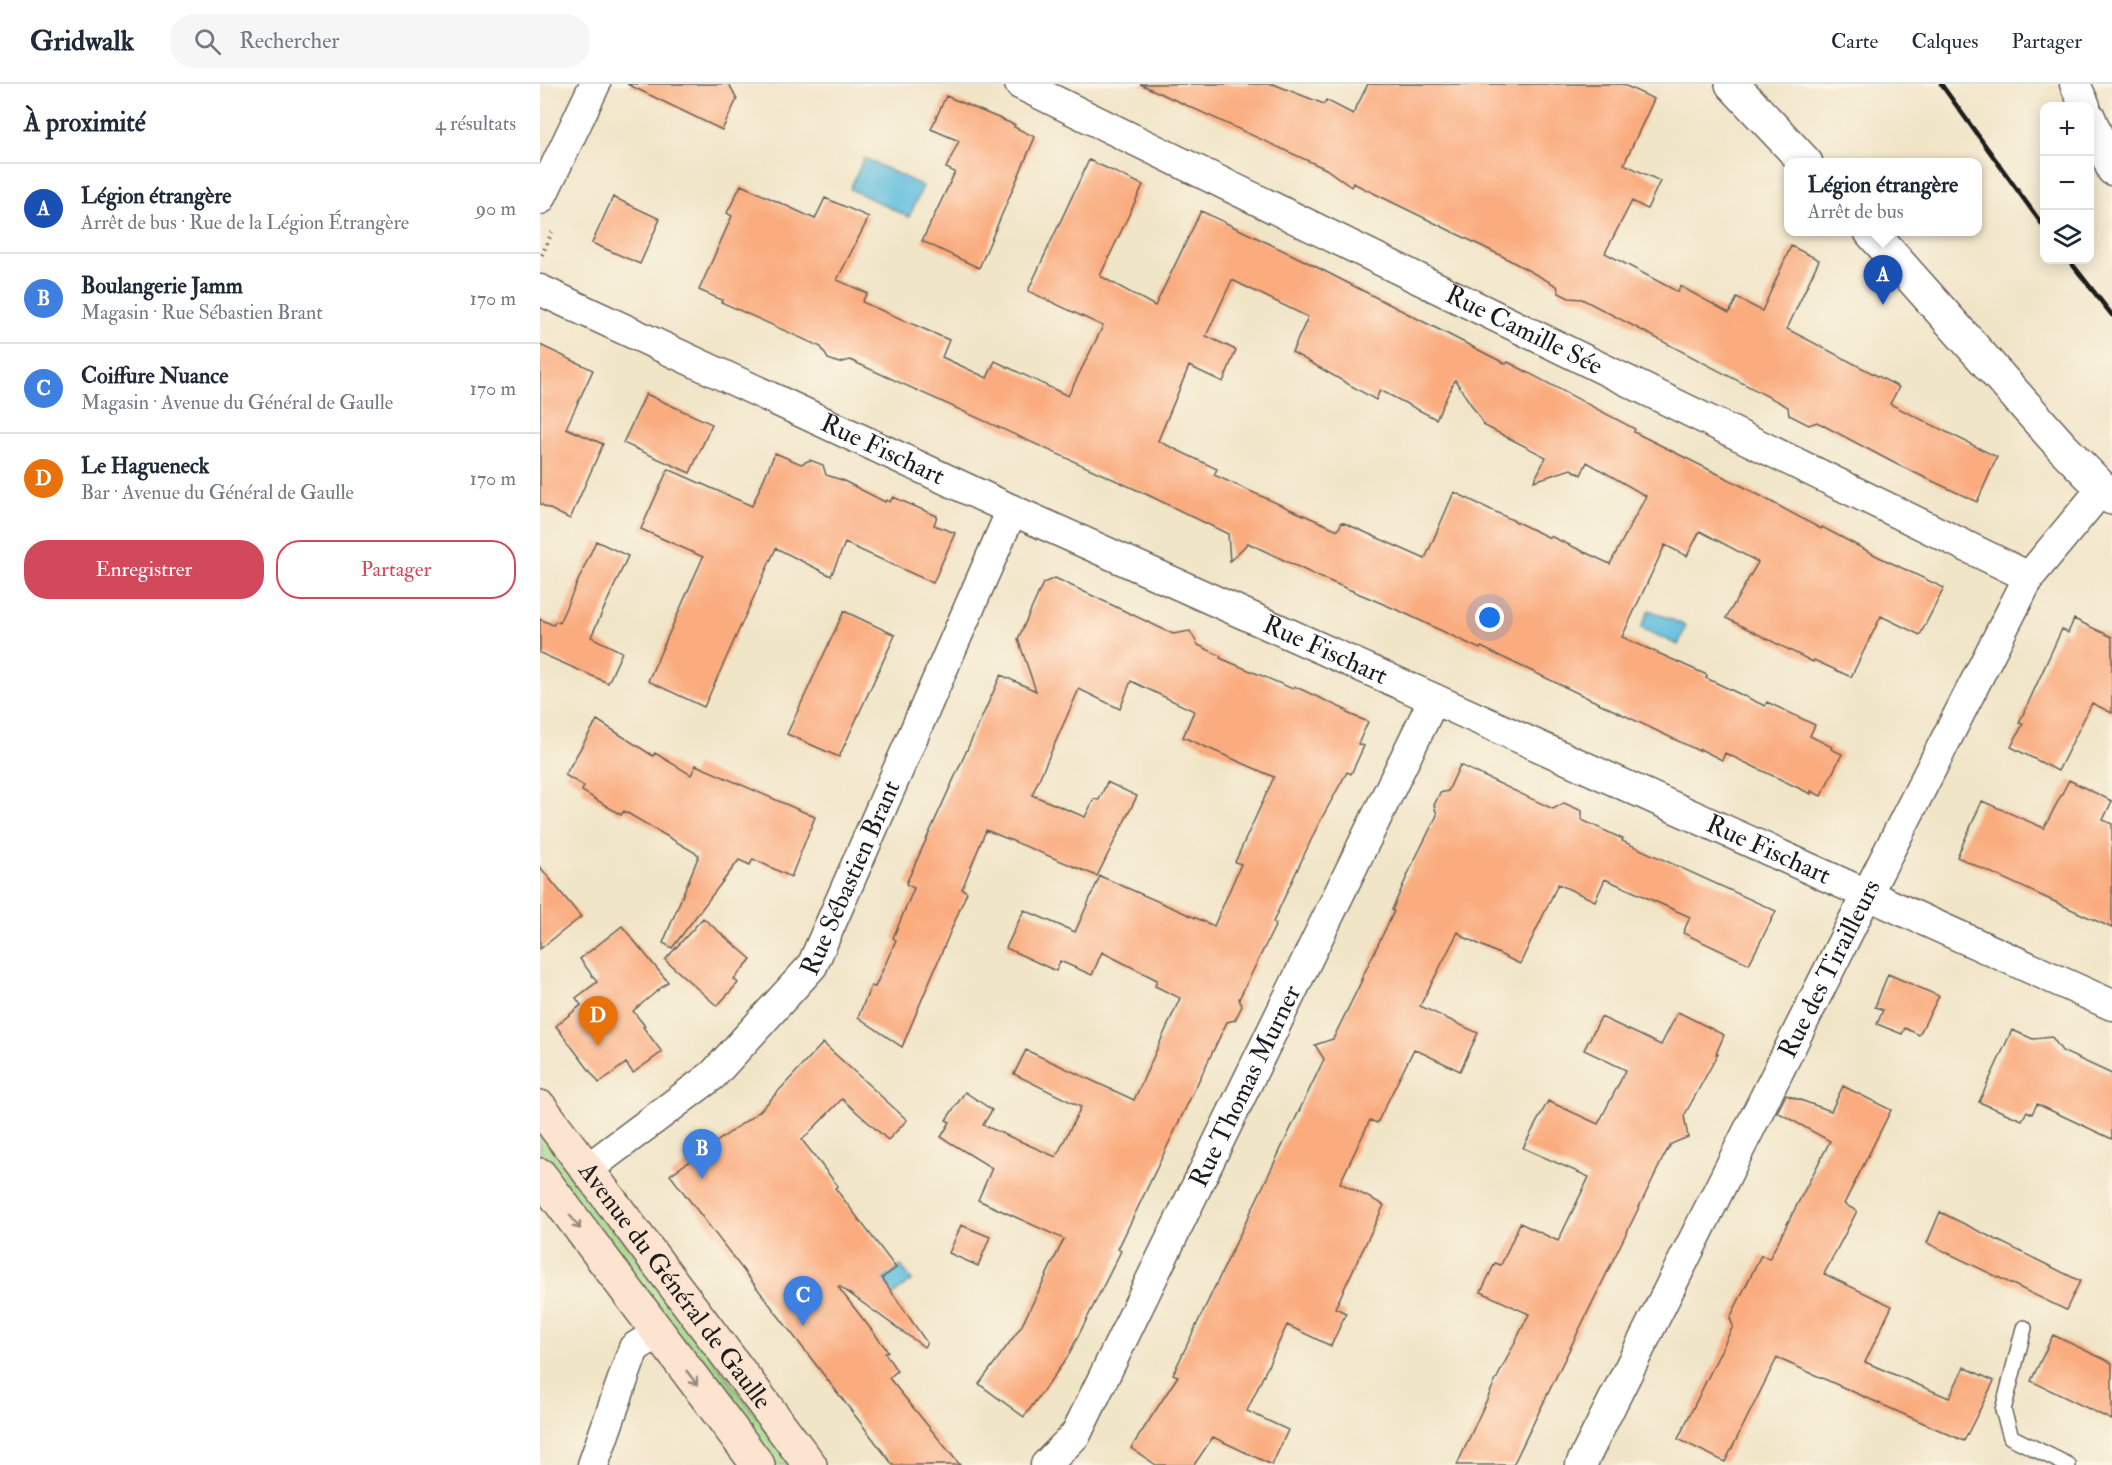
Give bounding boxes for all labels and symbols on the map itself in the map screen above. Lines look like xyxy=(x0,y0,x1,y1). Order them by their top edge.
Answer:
pin: A xyxy=(1864,256,1902,305)
street label: Rue Camille Sée xyxy=(1440,278,1608,382)
street label: Rue Fischart xyxy=(816,407,950,492)
your location xyxy=(1475,603,1504,632)
street label: Rue Fischart xyxy=(1258,608,1393,692)
street label: Rue Sébastien Brant xyxy=(794,775,907,980)
street label: Rue Fischart xyxy=(1701,808,1836,892)
street label: Rue des Tirailleurs xyxy=(1771,874,1888,1063)
street label: Rue Thomas Murner xyxy=(1183,980,1308,1192)
pin: D xyxy=(578,996,618,1046)
pin: B xyxy=(682,1130,722,1179)
street label: Avenue du Général de Gaulle xyxy=(571,1155,778,1416)
one-way arrow xyxy=(569,1214,581,1230)
pin: C xyxy=(784,1276,822,1326)
one-way arrow xyxy=(685,1370,698,1386)

